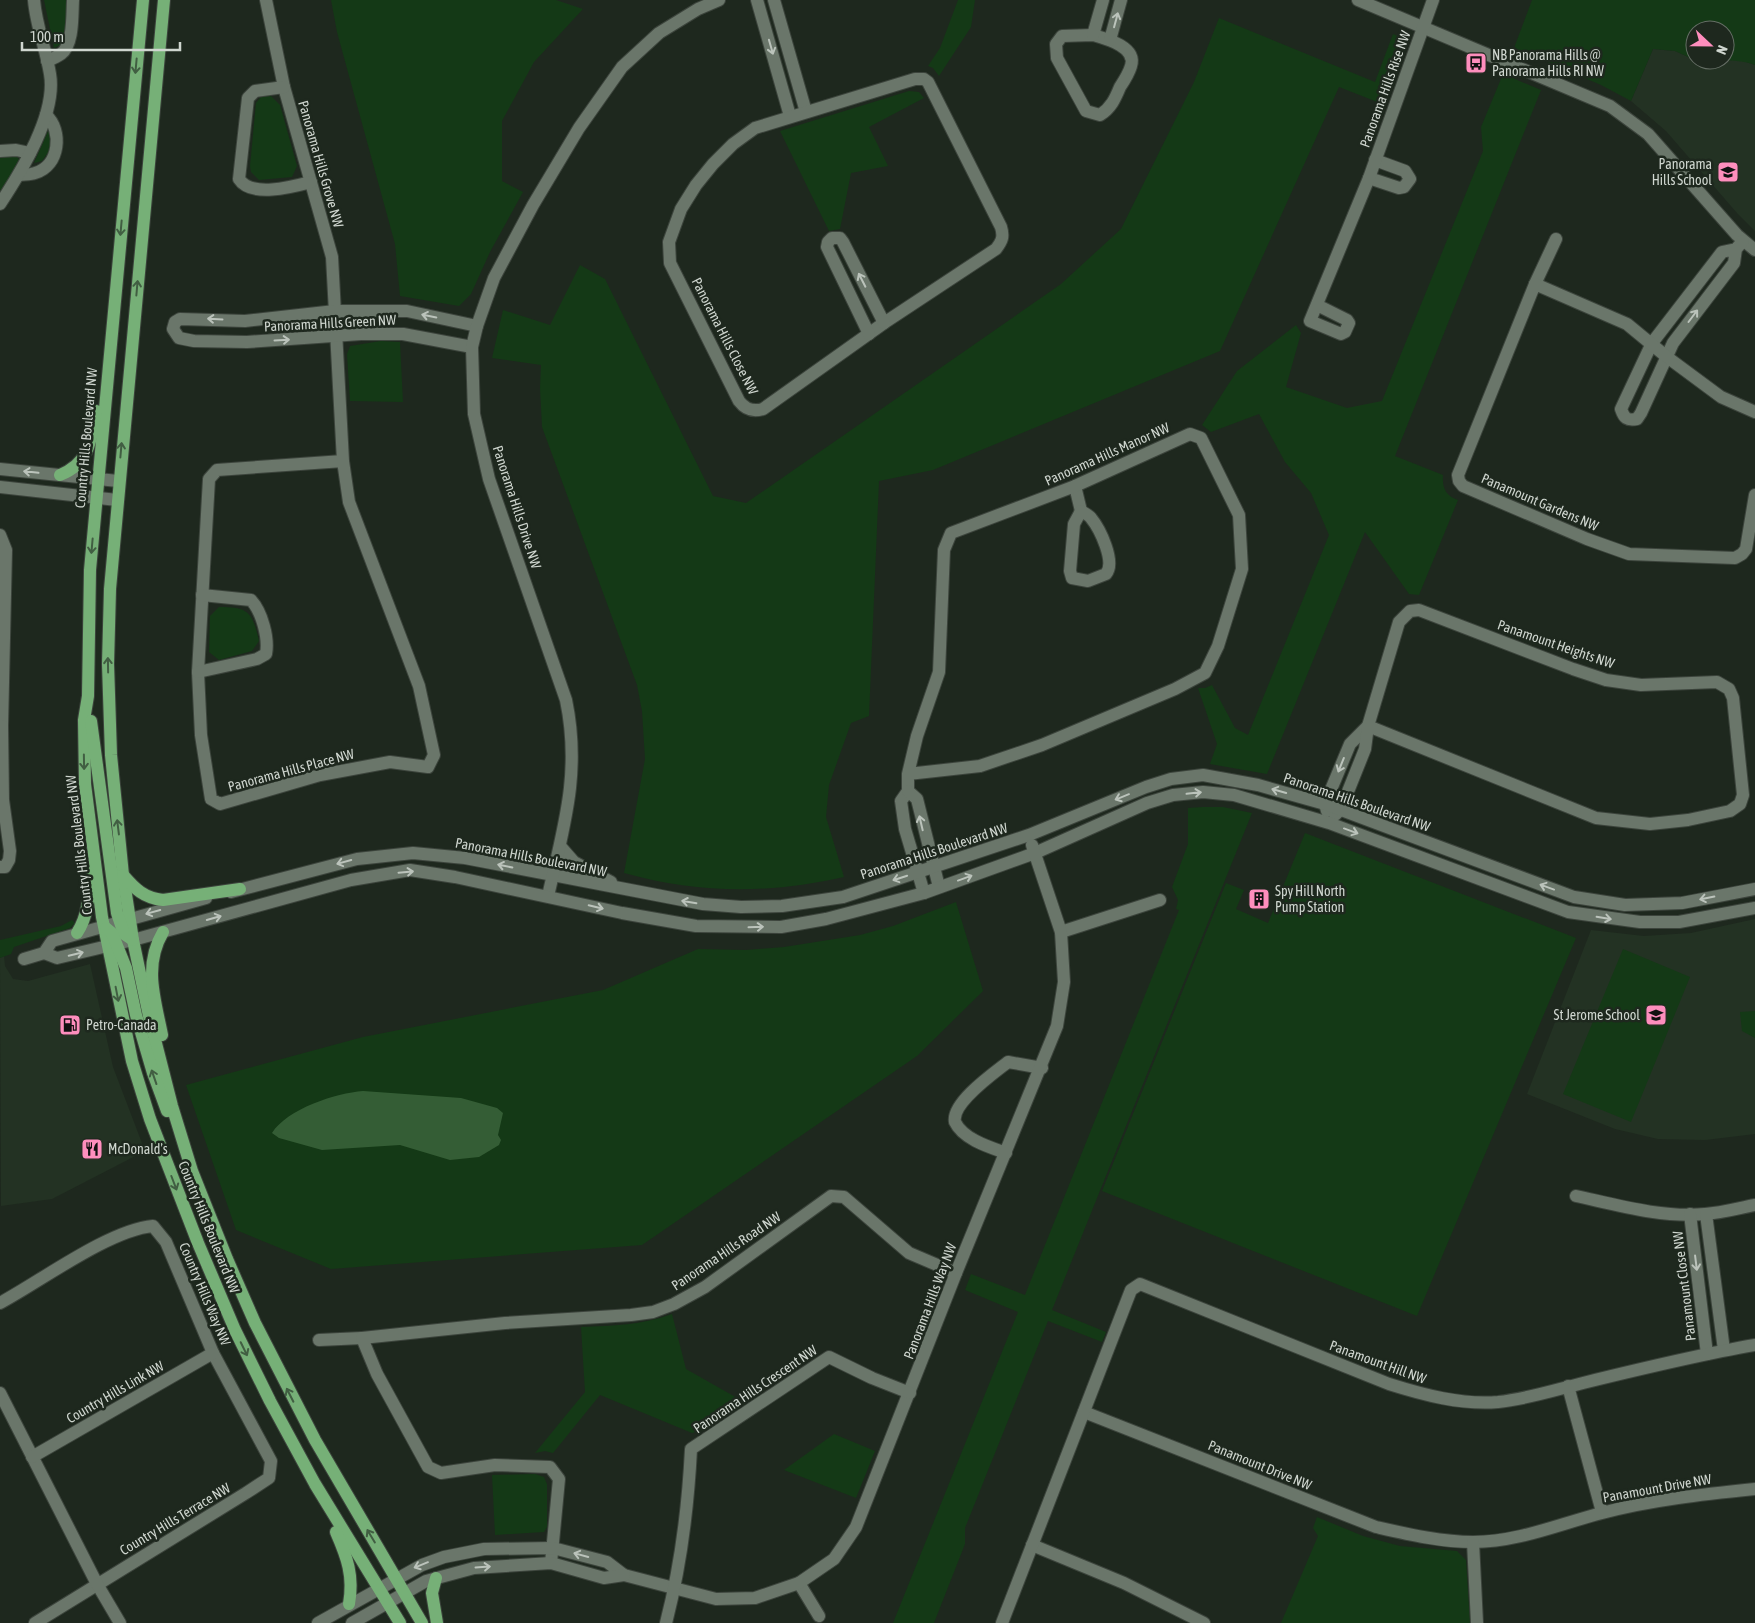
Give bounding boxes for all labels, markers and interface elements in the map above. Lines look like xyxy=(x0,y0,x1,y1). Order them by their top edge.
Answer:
one-way arrow xyxy=(1111,12,1121,28)
scale bar xyxy=(22,20,180,52)
north arrow xyxy=(1685,20,1735,70)
text: 100 m xyxy=(30,28,64,45)
street label: Panorama Hills Rise NW xyxy=(1356,28,1414,149)
one-way arrow xyxy=(766,38,776,54)
text: N xyxy=(1713,43,1731,57)
place label: NB Panorama Hills @ Panorama Hills RI NW xyxy=(1492,47,1605,79)
bus stop icon: NB Panorama Hills @ Panorama Hills RI NW xyxy=(1464,51,1488,75)
one-way arrow xyxy=(132,58,141,74)
street label: Panorama Hills Grove NW xyxy=(295,99,347,230)
place label: Panorama Hills School xyxy=(1652,156,1712,188)
school or university icon: Panorama Hills School xyxy=(1716,160,1740,184)
one-way arrow xyxy=(116,219,126,235)
one-way arrow xyxy=(857,273,866,288)
street label: Panorama Hills Close NW xyxy=(689,275,762,398)
one-way arrow xyxy=(132,281,142,297)
one-way arrow xyxy=(1688,309,1698,323)
one-way arrow xyxy=(421,311,437,320)
street label: Panorama Hills Green NW xyxy=(264,312,397,334)
one-way arrow xyxy=(207,315,223,324)
one-way arrow xyxy=(273,336,289,345)
street label: Country Hills Boulevard NW xyxy=(72,366,100,509)
street label: Panorama Hills Manor NW xyxy=(1042,419,1173,489)
one-way arrow xyxy=(117,442,126,458)
street label: Panorama Hills Drive NW xyxy=(490,443,545,571)
one-way arrow xyxy=(24,468,40,477)
street label: Panamount Gardens NW xyxy=(1479,470,1602,534)
one-way arrow xyxy=(87,538,96,554)
street label: Panamount Heights NW xyxy=(1496,617,1617,672)
one-way arrow xyxy=(104,657,113,673)
street label: Panorama Hills Place NW xyxy=(226,745,357,795)
one-way arrow xyxy=(79,754,89,770)
one-way arrow xyxy=(1336,757,1346,772)
street label: Panorama Hills Boulevard NW xyxy=(1282,769,1433,835)
street label: Country Hills Boulevard NW xyxy=(62,773,96,916)
one-way arrow xyxy=(1272,786,1288,795)
one-way arrow xyxy=(1186,788,1202,798)
one-way arrow xyxy=(1115,793,1130,802)
one-way arrow xyxy=(916,815,926,831)
one-way arrow xyxy=(113,819,123,835)
street label: Panorama Hills Boulevard NW xyxy=(858,819,1010,882)
one-way arrow xyxy=(1343,827,1358,836)
street label: Panorama Hills Boulevard NW xyxy=(454,834,609,880)
one-way arrow xyxy=(337,858,353,867)
one-way arrow xyxy=(498,861,514,870)
one-way arrow xyxy=(397,867,413,876)
one-way arrow xyxy=(956,873,972,882)
one-way arrow xyxy=(892,874,908,884)
one-way arrow xyxy=(1540,882,1556,891)
place label: Spy Hill North Pump Station xyxy=(1275,883,1345,915)
building icon: Spy Hill North Pump Station xyxy=(1247,887,1271,911)
one-way arrow xyxy=(1700,894,1716,904)
one-way arrow xyxy=(681,896,697,906)
one-way arrow xyxy=(587,903,603,912)
one-way arrow xyxy=(146,908,162,918)
one-way arrow xyxy=(206,913,222,922)
one-way arrow xyxy=(1595,913,1611,923)
one-way arrow xyxy=(748,923,764,932)
one-way arrow xyxy=(67,949,83,958)
one-way arrow xyxy=(113,986,122,1002)
school or university icon: St Jerome School xyxy=(1644,1003,1668,1027)
place label: St Jerome School xyxy=(1554,1007,1640,1023)
fuel station icon: Petro-Canada xyxy=(58,1013,82,1037)
place label: Petro-Canada xyxy=(86,1017,157,1033)
one-way arrow xyxy=(149,1070,158,1086)
restaurant icon: McDonald's xyxy=(80,1137,104,1161)
place label: McDonald's xyxy=(108,1141,168,1157)
street label: Country Hills Boulevard NW xyxy=(175,1159,243,1296)
one-way arrow xyxy=(171,1175,180,1190)
street label: Panorama Hills Road NW xyxy=(668,1208,784,1293)
street label: Panamount Close NW xyxy=(1669,1229,1699,1342)
street label: Country Hills Way NW xyxy=(176,1240,234,1349)
street label: Panorama Hills Way NW xyxy=(900,1240,960,1361)
one-way arrow xyxy=(1691,1254,1701,1270)
street label: Panamount Hill NW xyxy=(1328,1337,1429,1387)
one-way arrow xyxy=(239,1341,249,1356)
street label: Panorama Hills Crescent NW xyxy=(690,1341,820,1436)
street label: Country Hills Link NW xyxy=(63,1357,167,1426)
one-way arrow xyxy=(285,1388,294,1403)
street label: Panamount Drive NW xyxy=(1206,1437,1315,1493)
street label: Panamount Drive NW xyxy=(1601,1470,1713,1505)
street label: Country Hills Terrace NW xyxy=(117,1479,234,1558)
one-way arrow xyxy=(366,1529,376,1543)
one-way arrow xyxy=(573,1550,589,1560)
one-way arrow xyxy=(414,1561,429,1571)
one-way arrow xyxy=(474,1562,490,1572)

